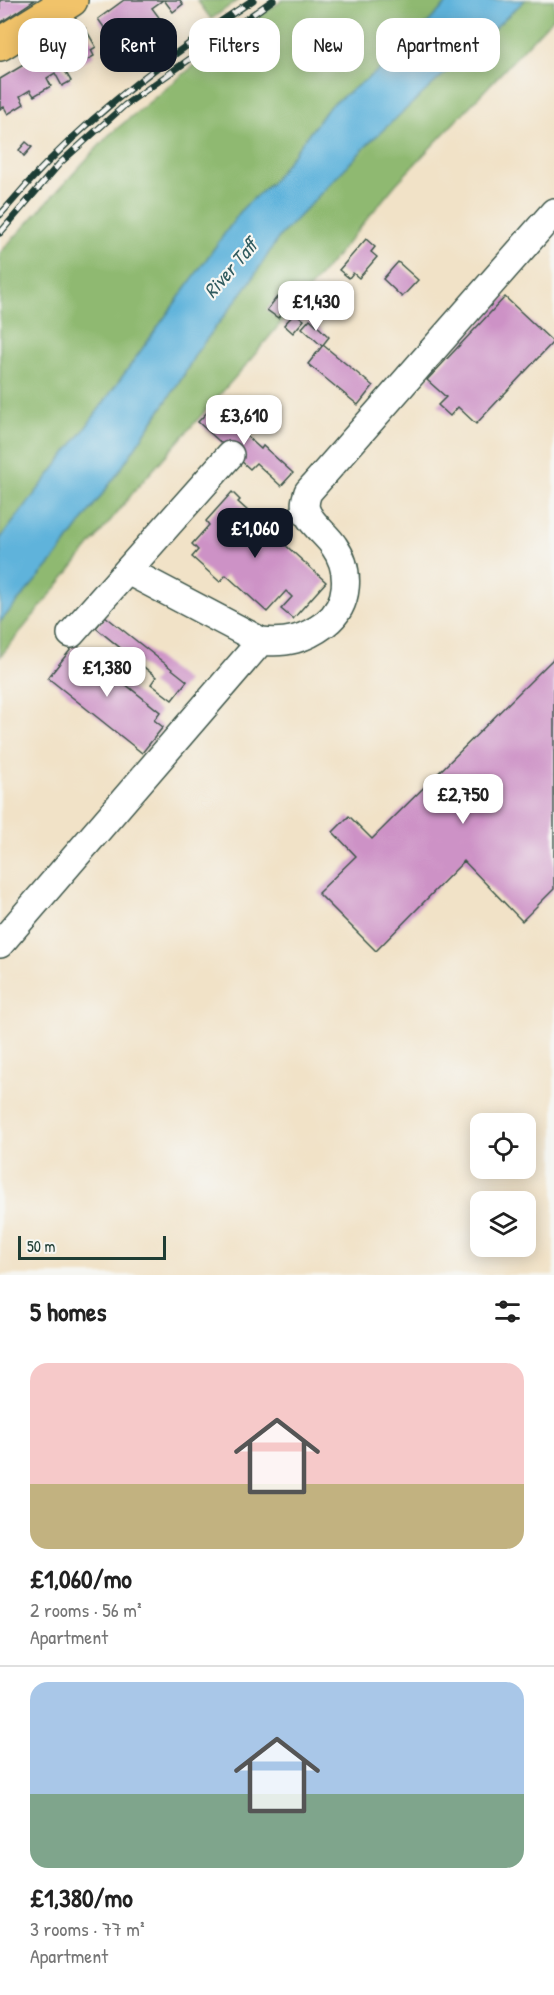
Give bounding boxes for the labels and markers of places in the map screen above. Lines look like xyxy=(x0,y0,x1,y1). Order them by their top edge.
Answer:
pin: £1,430 xyxy=(267,281,365,332)
pin: £3,610 xyxy=(195,395,293,446)
pin: £1,060 xyxy=(206,508,304,559)
pin: £1,380 xyxy=(58,647,156,698)
pin: £2,750 xyxy=(414,774,512,825)

